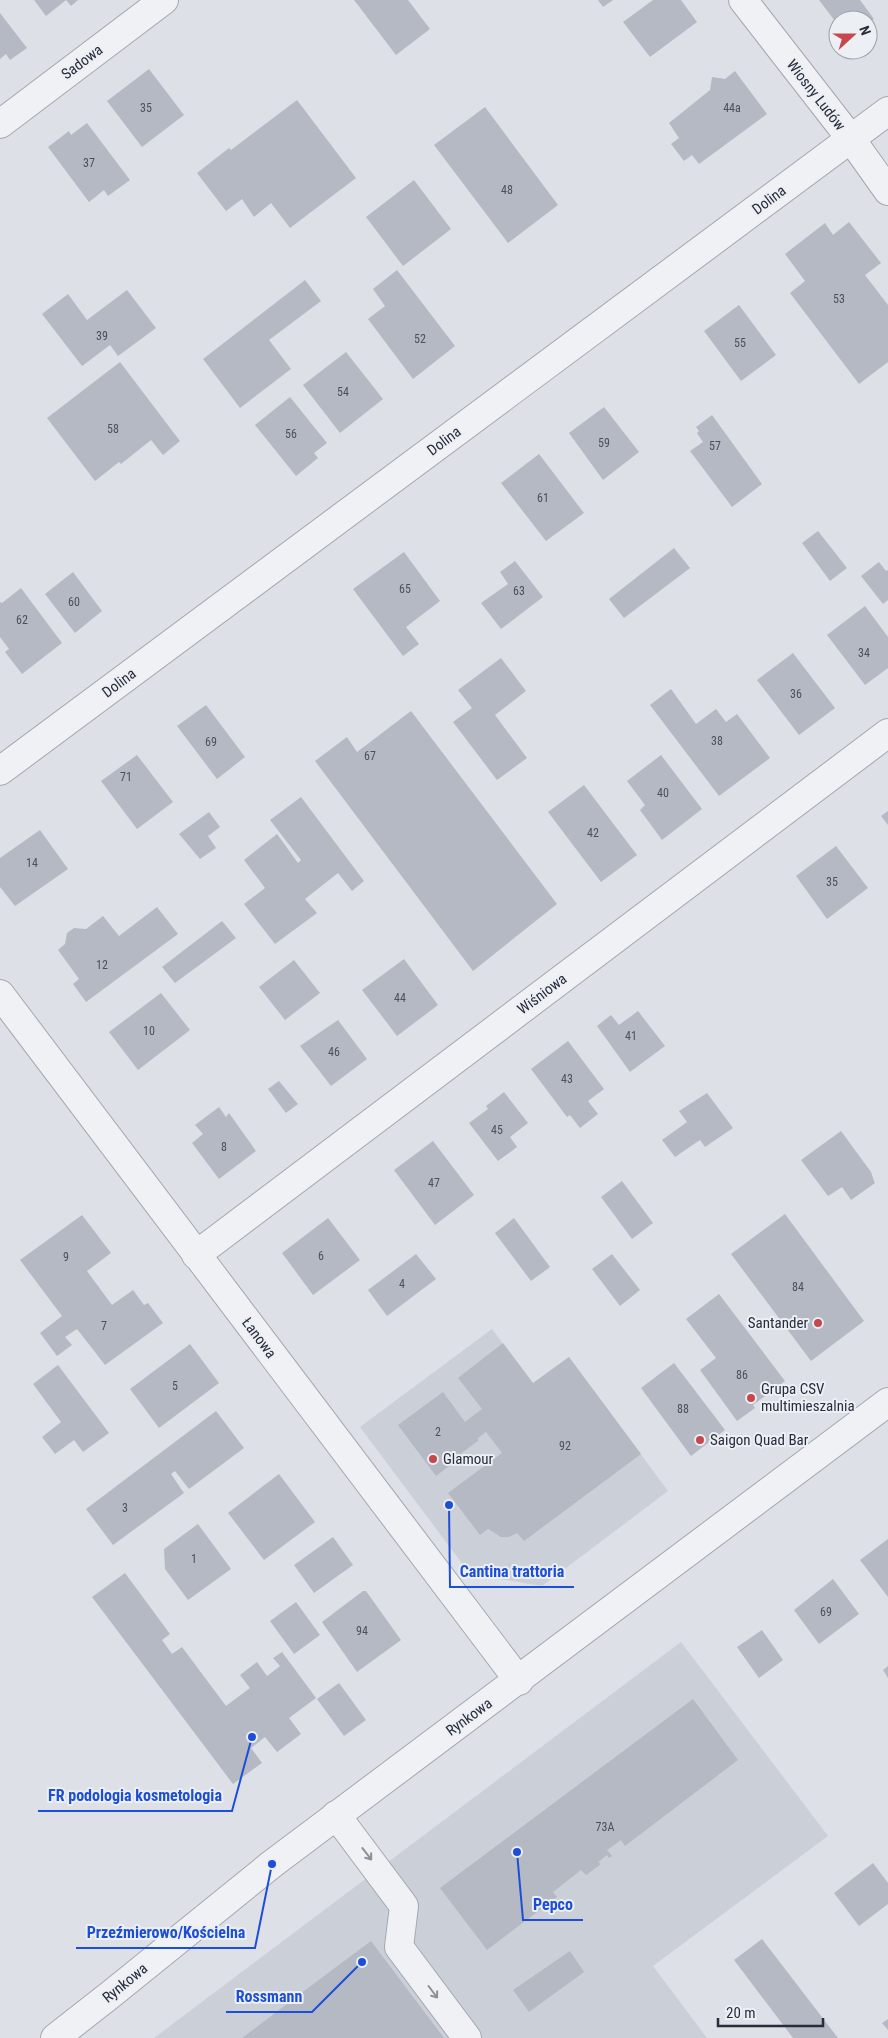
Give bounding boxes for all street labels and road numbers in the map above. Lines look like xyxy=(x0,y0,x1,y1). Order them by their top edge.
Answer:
street label: Sadowa xyxy=(58,41,106,83)
street label: Wiosny Ludów xyxy=(783,56,849,134)
street label: Dolina xyxy=(749,182,789,218)
street label: Dolina xyxy=(424,423,464,459)
street label: Dolina xyxy=(99,665,139,701)
street label: Wiśniowa xyxy=(514,970,570,1018)
street label: Łanowa xyxy=(238,1314,280,1362)
street label: Rynkowa xyxy=(442,1694,496,1740)
street label: Rynkowa xyxy=(99,1959,151,2007)

